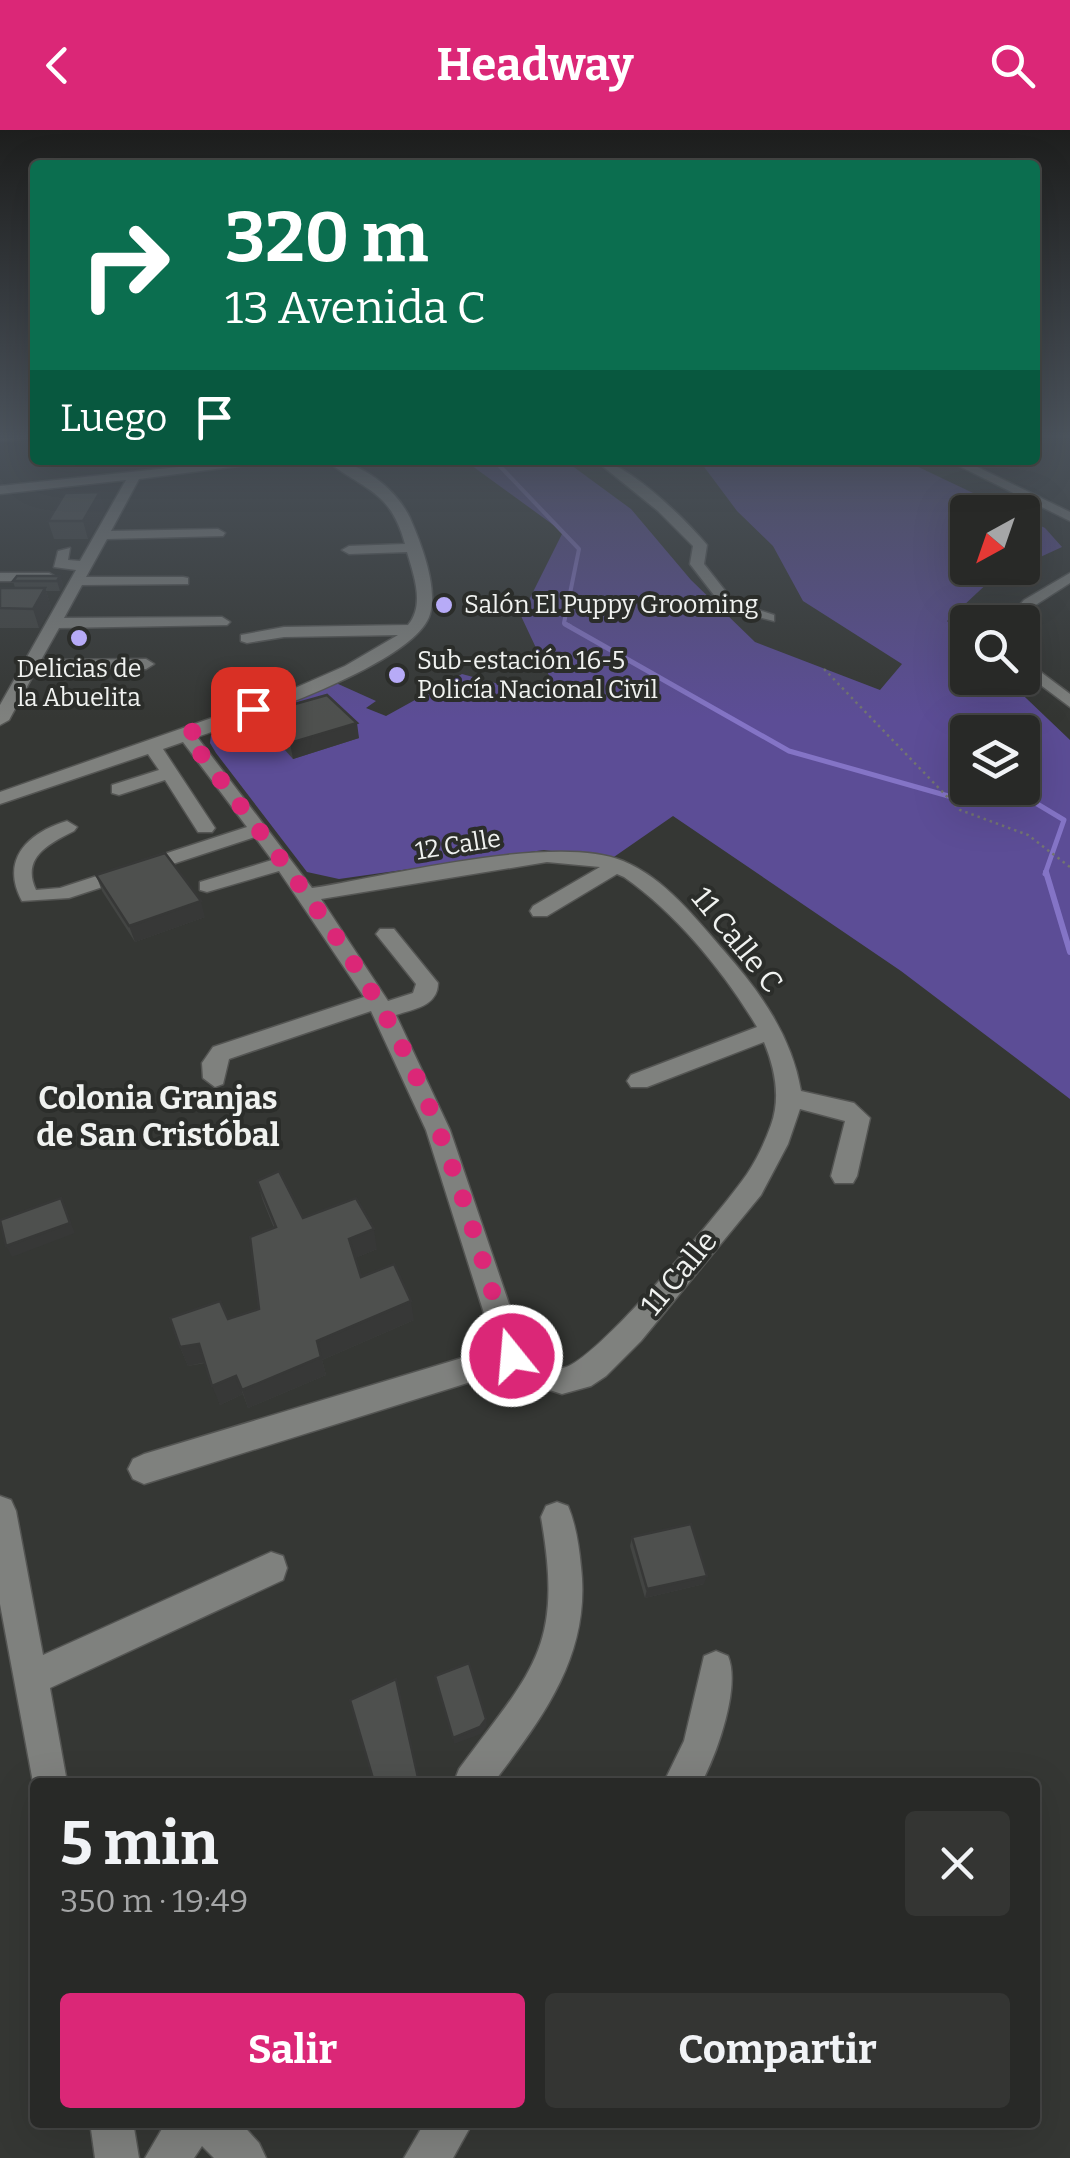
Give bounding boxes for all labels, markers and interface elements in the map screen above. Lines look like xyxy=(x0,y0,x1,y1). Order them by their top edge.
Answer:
icon: back xyxy=(30,38,85,93)
text: Headway xyxy=(437,38,633,92)
icon: search xyxy=(985,38,1040,93)
text: 320 m xyxy=(225,196,429,280)
icon: right xyxy=(60,200,190,330)
text: 13 Avenida C xyxy=(225,281,486,335)
icon: arrive xyxy=(187,390,242,445)
text: Luego xyxy=(60,395,167,441)
north arrow xyxy=(950,495,1040,585)
map controls xyxy=(950,495,1040,805)
place label: Salón El Puppy Grooming xyxy=(464,590,759,620)
marker: Salón El Puppy Grooming xyxy=(433,594,455,616)
button: search xyxy=(950,605,1040,695)
marker: Delicias de la Abuelita xyxy=(68,627,90,649)
place label: Sub-estación 16-5 Policía Nacional Civil xyxy=(417,646,658,705)
place label: Delicias de la Abuelita xyxy=(17,654,141,713)
marker: Sub-estación 16-5 Policía Nacional Civil xyxy=(386,664,408,686)
pin xyxy=(211,667,296,752)
icon: arrive xyxy=(226,682,281,737)
button: layers xyxy=(950,715,1040,805)
street label: 12 Calle xyxy=(413,823,503,867)
street label: 11 Calle C xyxy=(684,880,790,1000)
district label: Colonia Granjas de San Cristóbal xyxy=(36,1079,280,1154)
street label: 11 Calle xyxy=(633,1223,725,1323)
position arrow xyxy=(460,1304,564,1408)
text: 5 min xyxy=(60,1808,219,1880)
button: close xyxy=(905,1811,1010,1916)
text: 350 m · 19:49 xyxy=(60,1882,248,1920)
button: Salir xyxy=(60,1993,525,2108)
button: Compartir xyxy=(545,1993,1010,2108)

